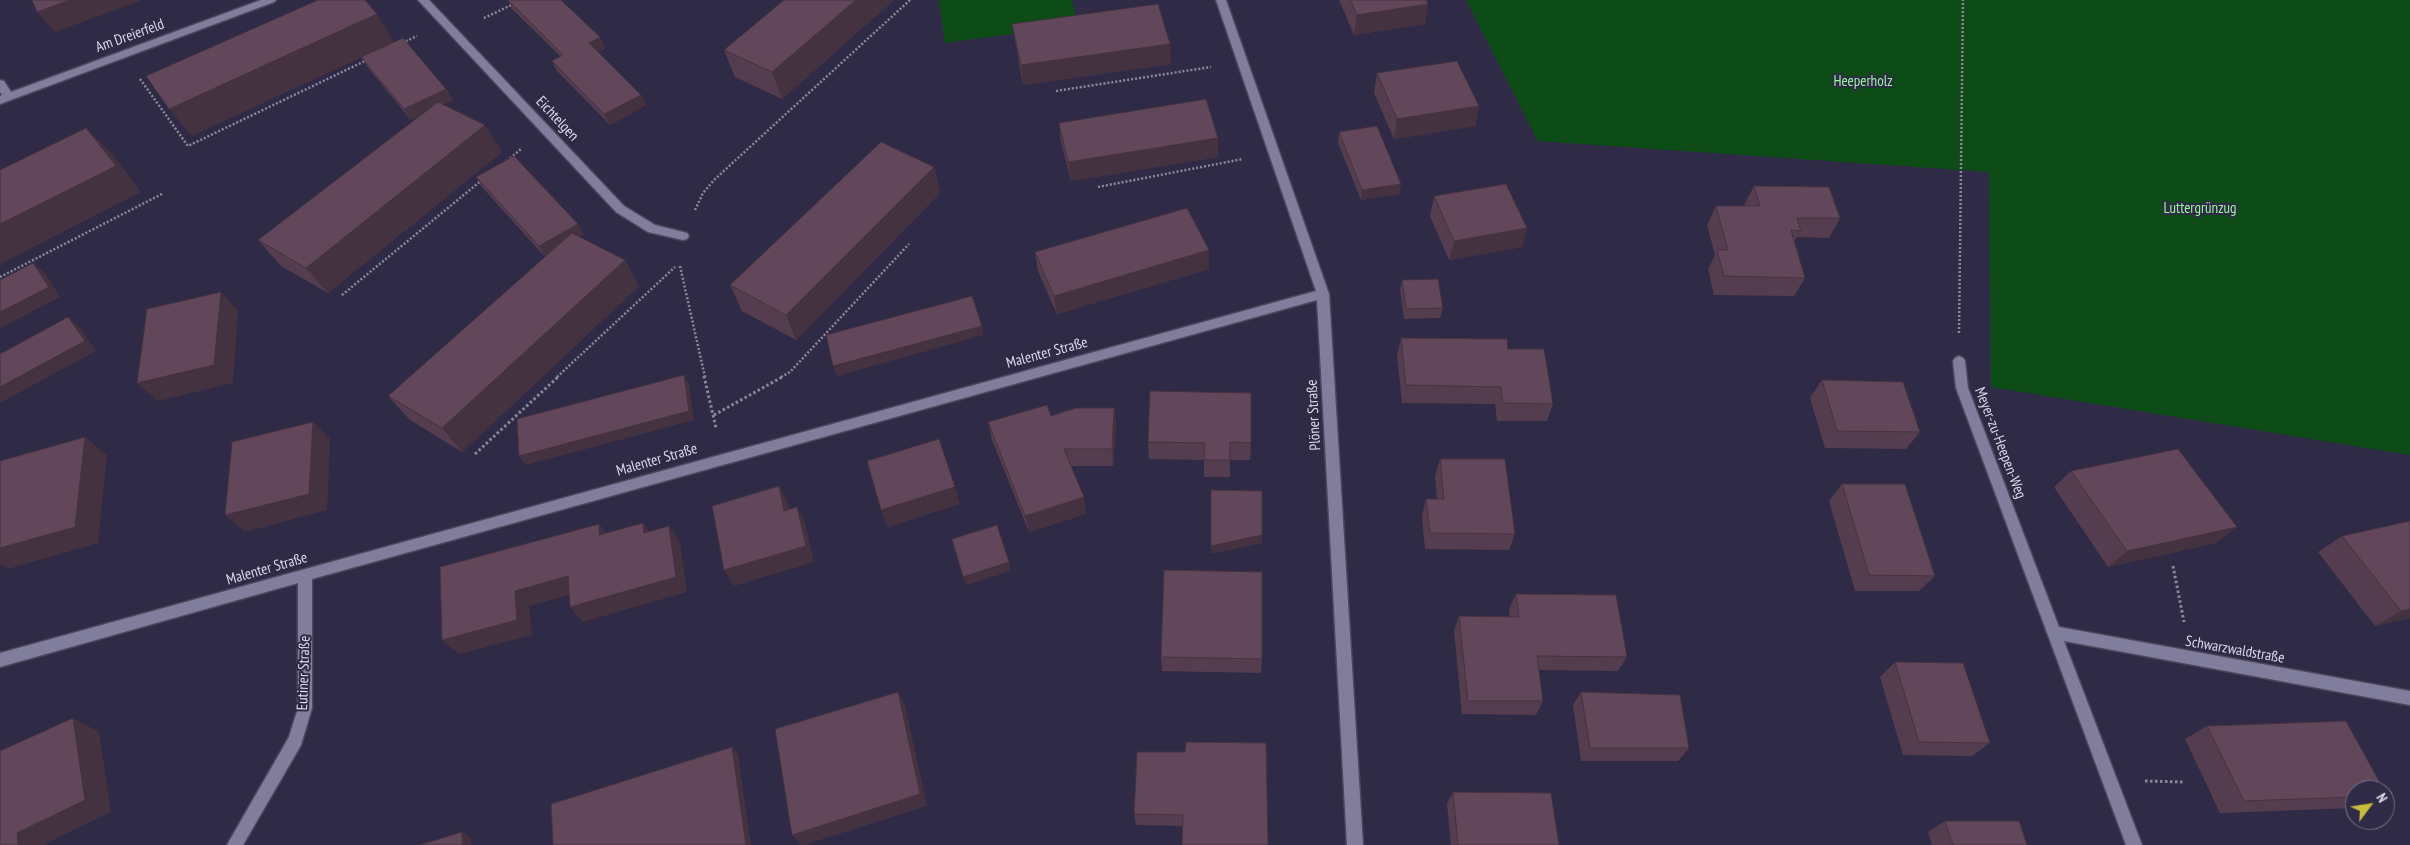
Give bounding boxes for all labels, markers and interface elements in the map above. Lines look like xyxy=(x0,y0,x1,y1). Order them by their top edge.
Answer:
street label: Am Dreierfeld xyxy=(93,15,167,57)
park label: Heeperholz xyxy=(1833,73,1893,91)
street label: Eichtelgen xyxy=(532,93,582,145)
park label: Luttergrünzug xyxy=(2163,200,2237,218)
street label: Malenter Straße xyxy=(1004,334,1090,372)
street label: Plöner Straße xyxy=(1303,379,1325,451)
street label: Meyer-zu-Heepen-Weg xyxy=(1970,385,2030,501)
street label: Malenter Straße xyxy=(614,440,700,480)
street label: Malenter Straße xyxy=(224,549,310,589)
street label: Schwarzwaldstraße xyxy=(2184,632,2286,668)
street label: Eutiner Straße xyxy=(294,635,314,711)
north arrow xyxy=(2345,780,2395,830)
text: N xyxy=(2372,790,2392,806)

